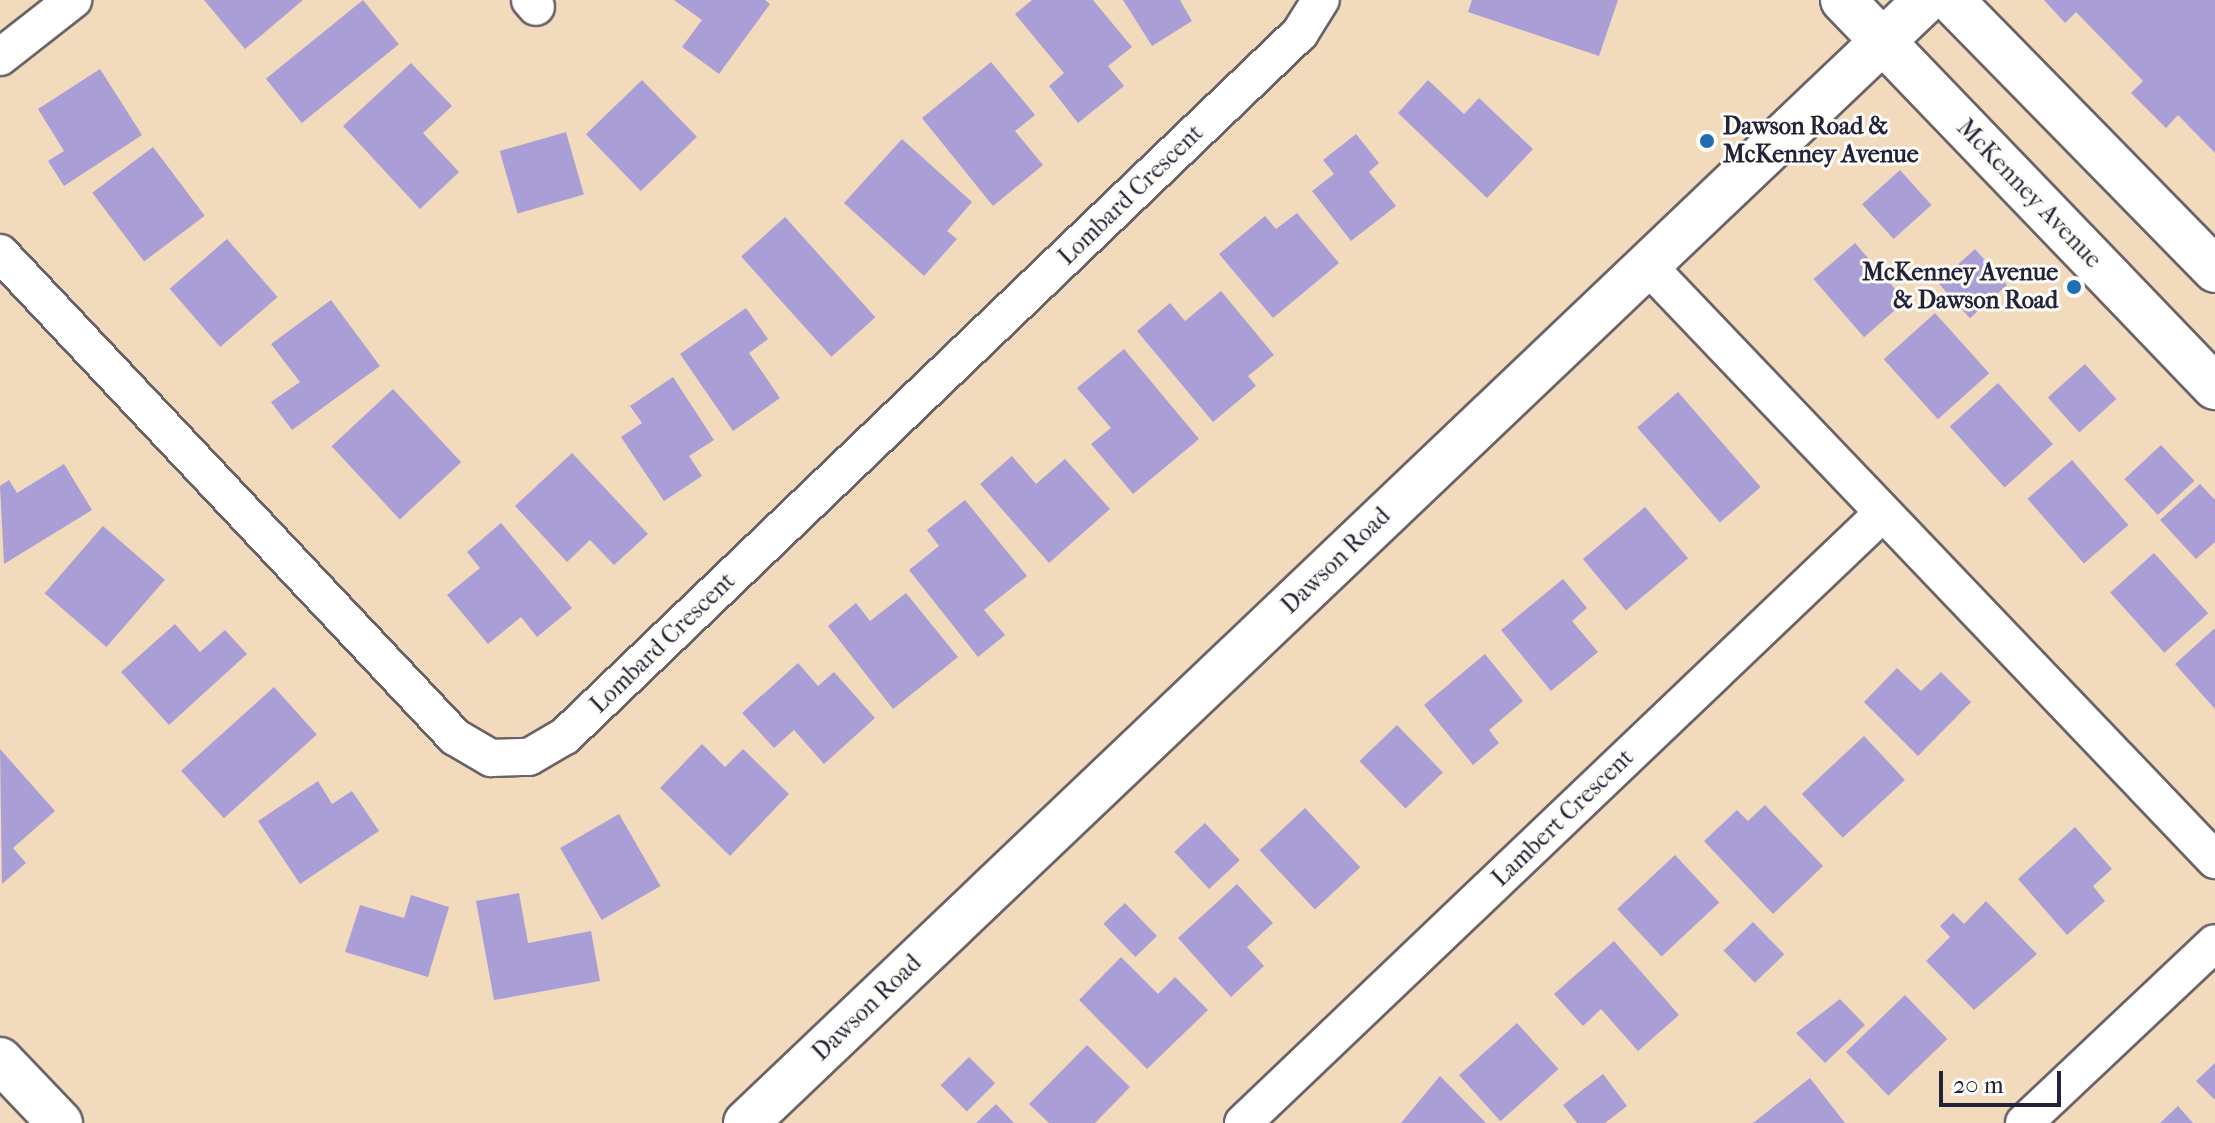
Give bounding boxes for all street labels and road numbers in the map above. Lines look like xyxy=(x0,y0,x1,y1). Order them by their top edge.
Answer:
street label: McKenney Avenue xyxy=(1951,114,2107,274)
street label: Lombard Crescent xyxy=(1053,119,1209,271)
street label: Dawson Road xyxy=(1276,502,1396,620)
street label: Lombard Crescent xyxy=(585,567,741,719)
street label: Lambert Crescent xyxy=(1486,743,1640,893)
street label: Dawson Road xyxy=(807,949,927,1067)

